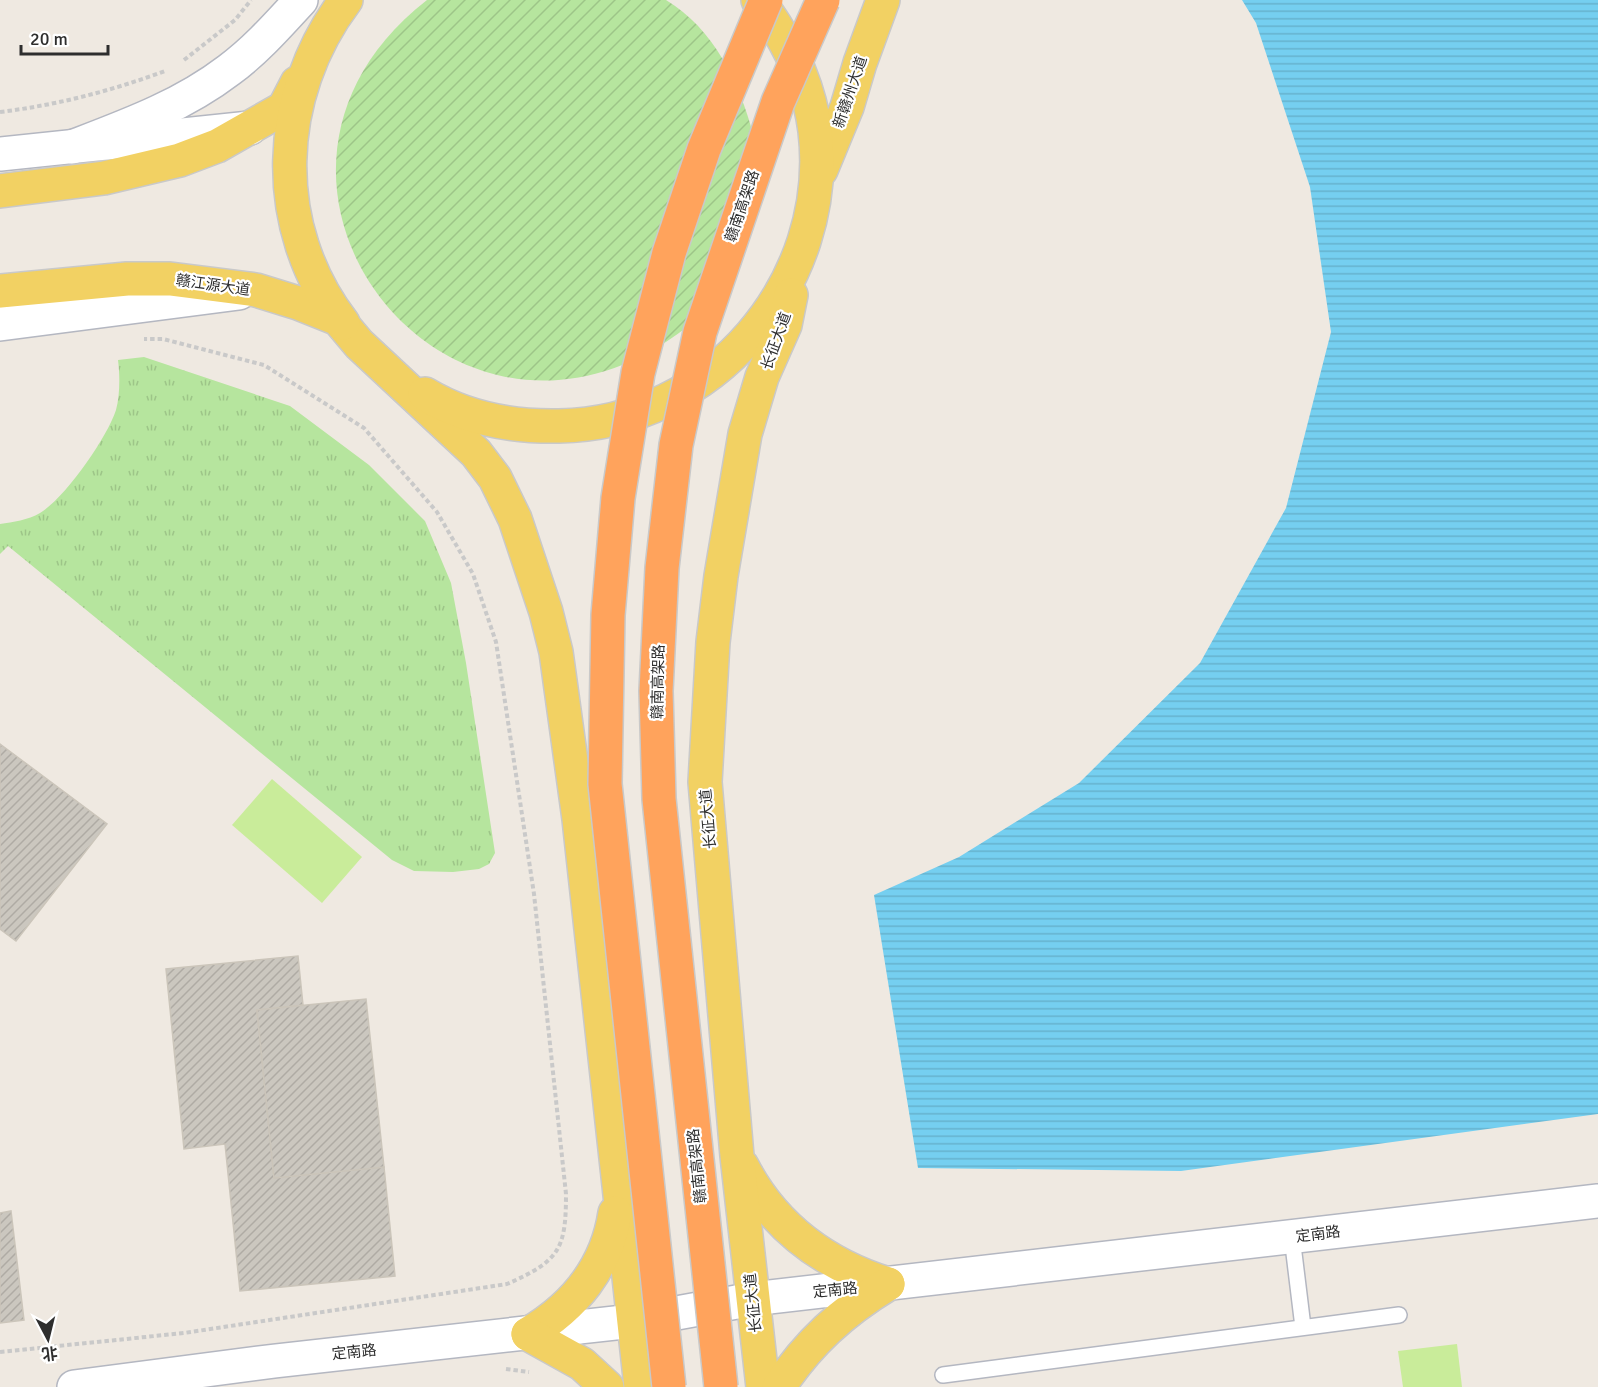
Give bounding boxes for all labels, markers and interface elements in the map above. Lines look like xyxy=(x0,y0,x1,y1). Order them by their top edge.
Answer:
scale bar xyxy=(21,18,108,56)
text: 20 m xyxy=(30,28,68,50)
street label: 新赣州大道 xyxy=(829,54,871,130)
street label: 赣南高架路 xyxy=(721,168,763,244)
street label: 赣江源大道 xyxy=(175,271,251,299)
street label: 长征大道 xyxy=(757,310,795,372)
street label: 赣南高架路 xyxy=(648,644,668,720)
street label: 长征大道 xyxy=(696,788,720,850)
street label: 赣南高架路 xyxy=(684,1128,710,1204)
street label: 定南路 xyxy=(1295,1222,1341,1246)
street label: 长征大道 xyxy=(741,1272,765,1334)
street label: 定南路 xyxy=(812,1279,858,1301)
north arrow xyxy=(18,1309,78,1369)
street label: 定南路 xyxy=(331,1341,377,1363)
text: 北 xyxy=(41,1342,59,1364)

